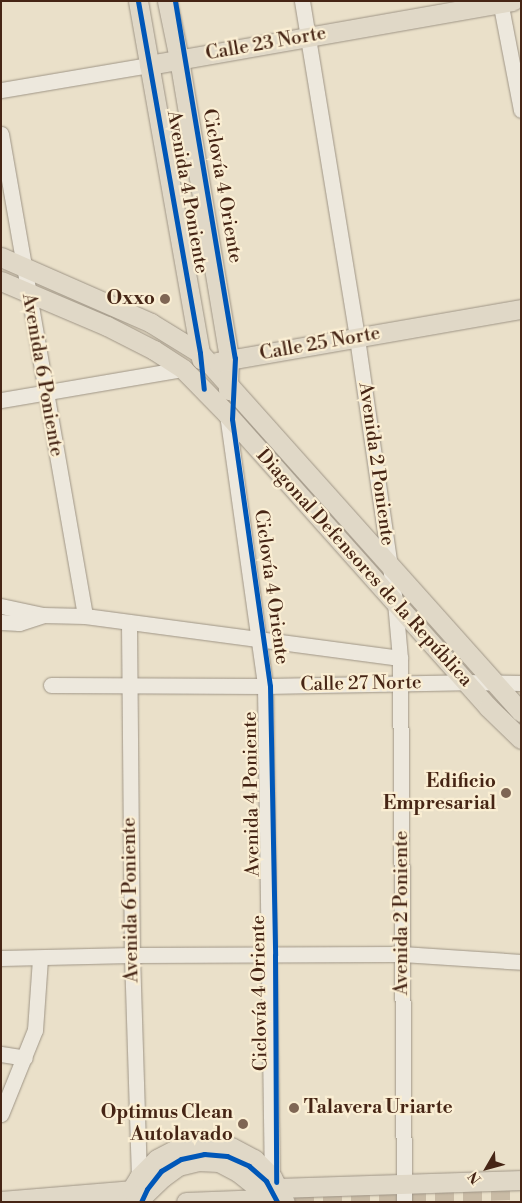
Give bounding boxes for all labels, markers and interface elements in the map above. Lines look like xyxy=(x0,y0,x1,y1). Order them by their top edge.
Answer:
street label: Calle 23 Norte xyxy=(204,22,328,66)
street label: Ciclovía 4 Oriente xyxy=(197,107,247,265)
street label: Avenida 4 Poniente xyxy=(161,109,213,275)
place label: Oxxo xyxy=(107,288,155,310)
street label: Avenida 6 Poniente xyxy=(16,292,68,458)
marker: Oxxo xyxy=(159,293,171,305)
street label: Calle 25 Norte xyxy=(258,322,382,366)
street label: Avenida 2 Poniente xyxy=(353,381,399,547)
street label: Diagonal Defensores de la República xyxy=(251,444,477,692)
street label: Ciclovía 4 Oriente xyxy=(249,508,293,666)
street label: Calle 27 Norte xyxy=(300,672,422,696)
street label: Avenida 4 Poniente xyxy=(239,711,265,877)
place label: Edificio Empresarial xyxy=(383,771,496,815)
marker: Edificio Empresarial xyxy=(500,787,512,799)
street label: Avenida 6 Poniente xyxy=(118,817,144,983)
street label: Avenida 2 Poniente xyxy=(391,831,413,995)
street label: Ciclovía 4 Oriente xyxy=(247,915,273,1071)
place label: Talavera Uriarte xyxy=(304,1097,453,1119)
place label: Optimus Clean Autolavado xyxy=(101,1102,233,1146)
marker: Talavera Uriarte xyxy=(288,1102,300,1114)
marker: Optimus Clean Autolavado xyxy=(237,1118,249,1130)
north arrow xyxy=(462,1143,512,1193)
text: N xyxy=(465,1167,486,1187)

